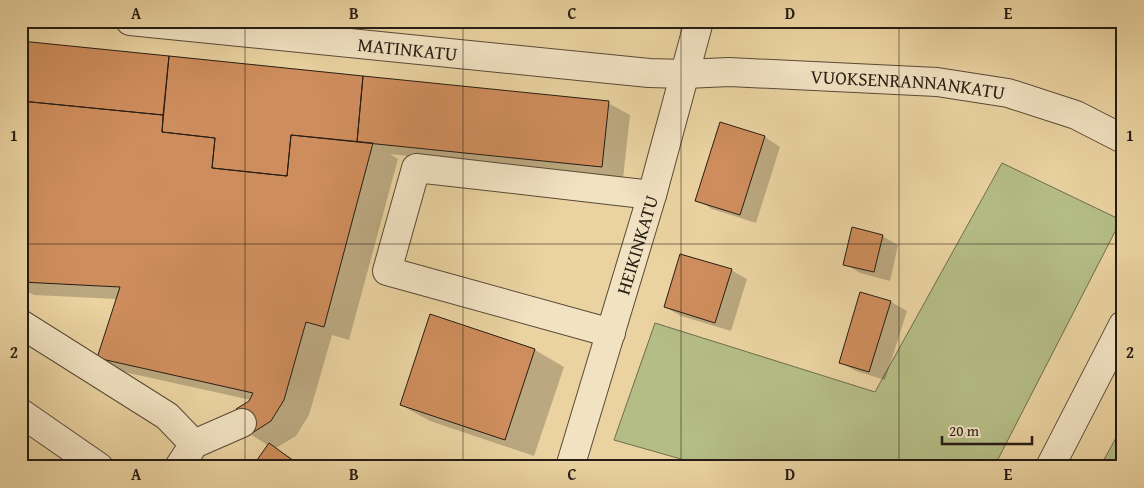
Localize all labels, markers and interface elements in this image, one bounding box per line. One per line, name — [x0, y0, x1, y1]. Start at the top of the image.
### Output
text: A — [131, 1, 142, 25]
text: B — [349, 1, 359, 25]
text: C — [567, 1, 577, 25]
text: D — [785, 1, 795, 25]
text: E — [1004, 1, 1013, 25]
street label: MATINKATU — [356, 30, 459, 68]
street label: VUOKSENRANNANKATU — [810, 62, 1007, 106]
text: 1 — [10, 123, 18, 147]
text: 1 — [1126, 123, 1134, 147]
street label: HEIKINKATU — [609, 192, 665, 298]
text: 2 — [10, 340, 18, 364]
text: 2 — [1126, 340, 1134, 364]
scale bar — [942, 413, 1032, 445]
text: 20 m — [949, 420, 980, 441]
text: A — [131, 462, 142, 486]
text: B — [349, 462, 359, 486]
text: C — [567, 462, 577, 486]
text: D — [785, 462, 795, 486]
text: E — [1004, 462, 1013, 486]

